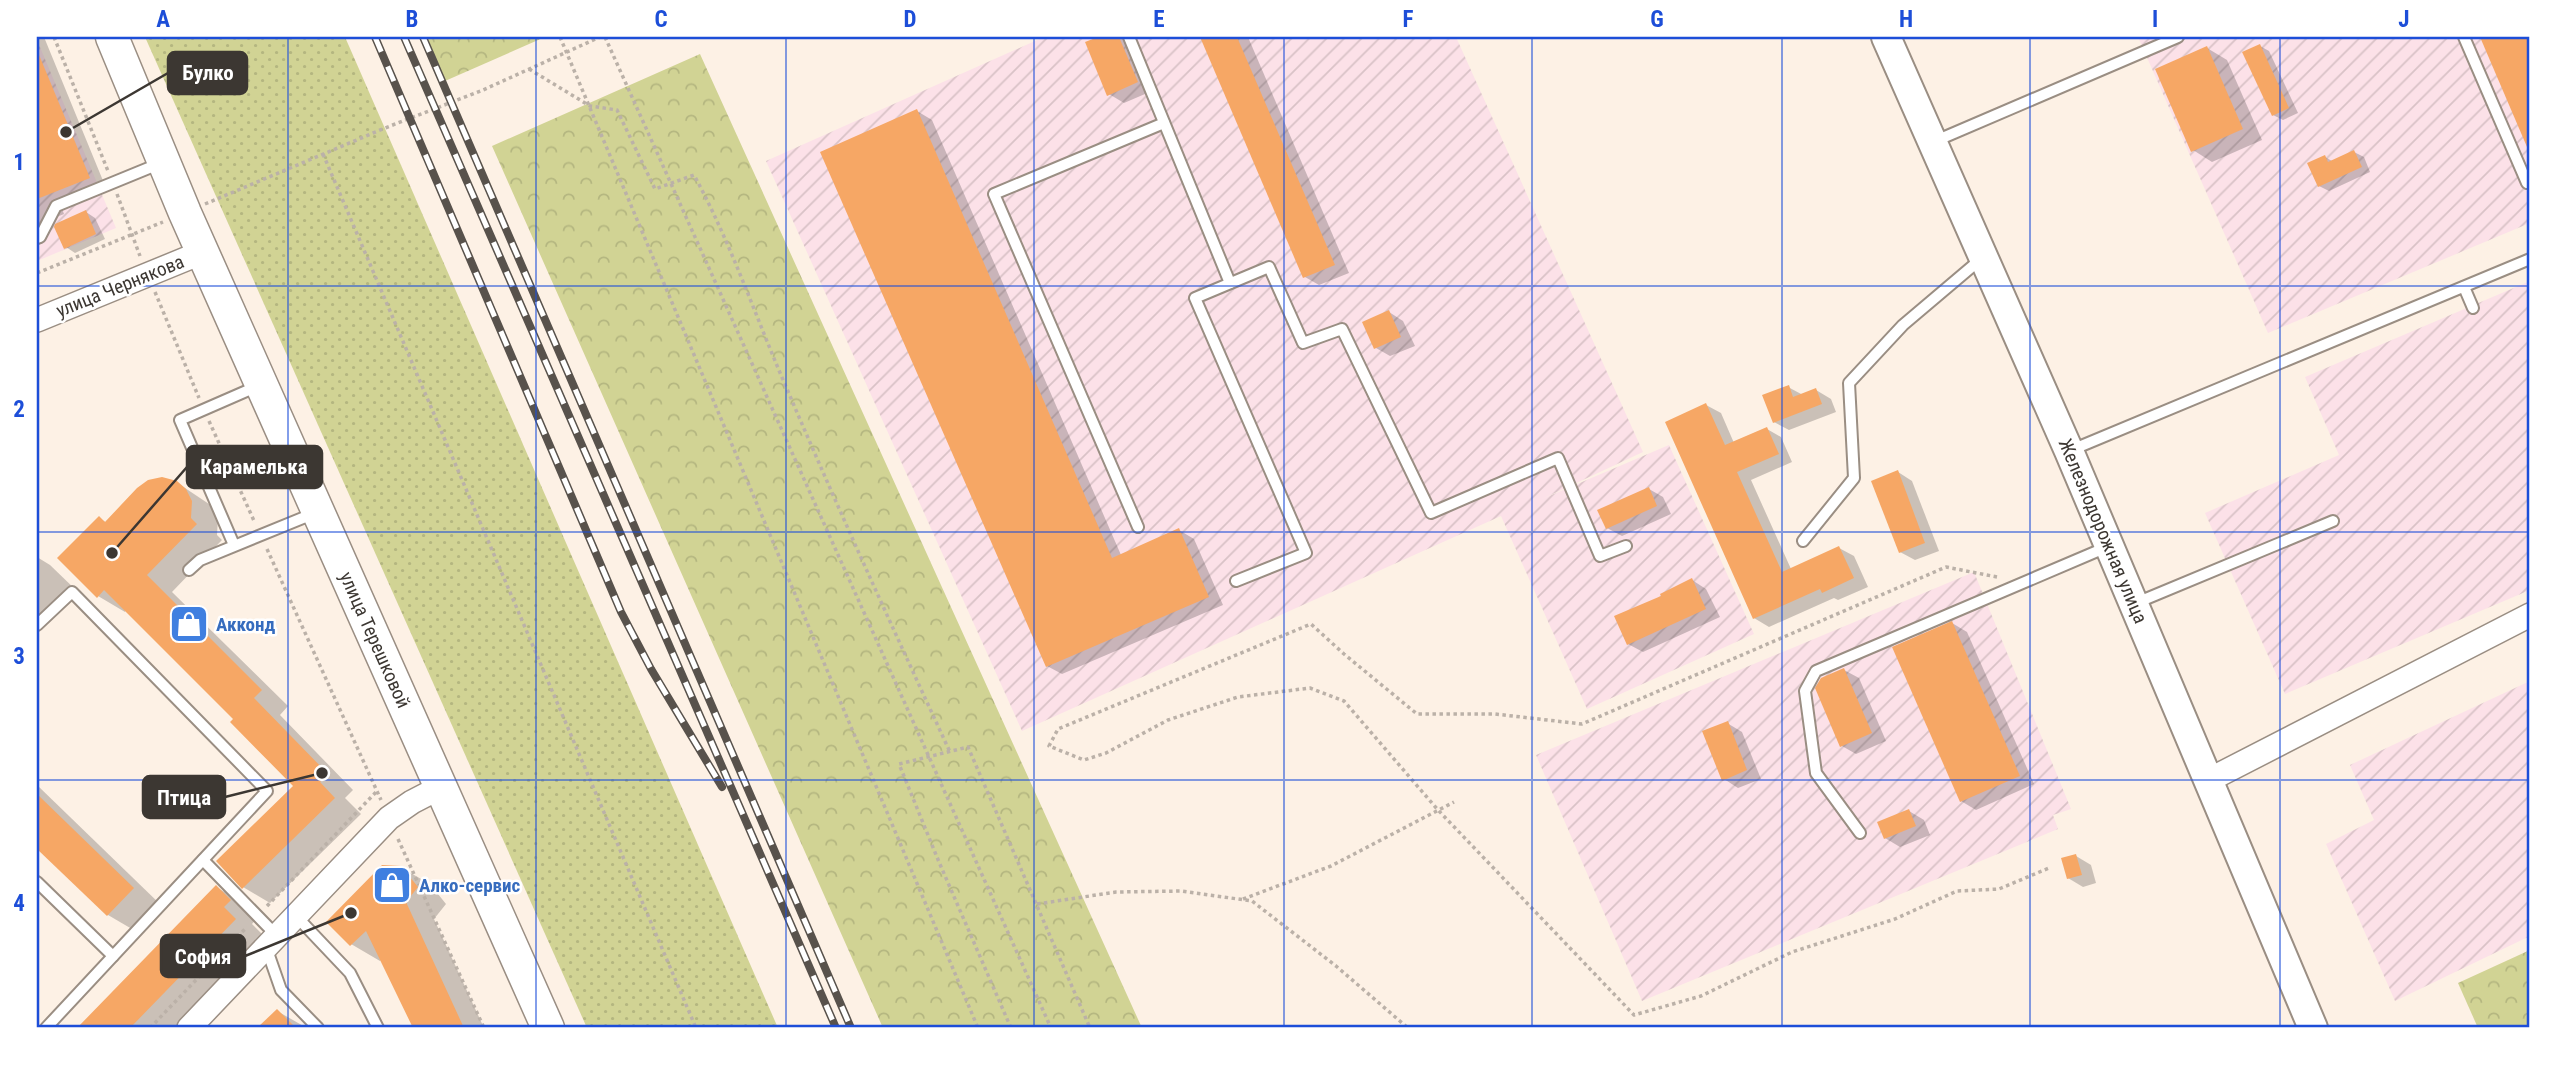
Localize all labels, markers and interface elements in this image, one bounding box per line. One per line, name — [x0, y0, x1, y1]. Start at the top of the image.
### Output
text: A — [156, 6, 170, 33]
text: B — [406, 6, 418, 33]
text: C — [654, 6, 668, 33]
text: D — [904, 6, 917, 33]
text: E — [1153, 6, 1165, 33]
text: F — [1403, 6, 1414, 33]
text: G — [1650, 6, 1664, 33]
text: H — [1899, 6, 1913, 33]
text: I — [2152, 6, 2158, 33]
text: J — [2398, 6, 2410, 33]
callout: Булко — [168, 52, 247, 94]
text: Булко — [182, 61, 234, 85]
text: 1 — [13, 149, 25, 176]
street label: улица Чернякова — [53, 250, 187, 322]
text: 2 — [13, 396, 25, 423]
street label: Железнодорожная улица — [2054, 435, 2152, 627]
callout: Карамелька — [187, 446, 322, 488]
text: Карамелька — [200, 455, 308, 479]
street label: улица Терешковой — [335, 568, 415, 712]
shop icon: Акконд — [168, 603, 210, 645]
place label: Акконд — [216, 613, 275, 636]
text: 3 — [13, 643, 25, 670]
callout: Птица — [143, 776, 225, 818]
text: Птица — [157, 786, 211, 810]
shop icon: Алко-сервис — [371, 864, 413, 906]
place label: Алко-сервис — [419, 874, 521, 897]
text: 4 — [13, 890, 25, 917]
callout: София — [161, 935, 245, 977]
text: София — [175, 945, 231, 969]

